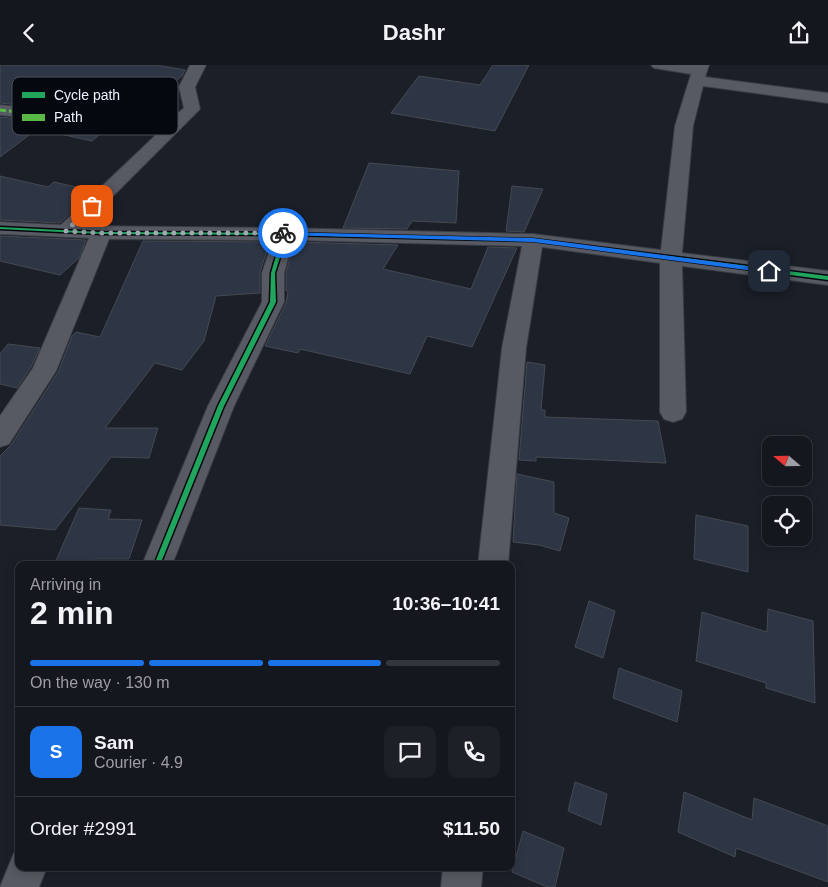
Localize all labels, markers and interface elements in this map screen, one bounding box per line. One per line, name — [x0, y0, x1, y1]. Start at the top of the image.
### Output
icon: back — [15, 19, 43, 47]
icon: share — [785, 19, 813, 47]
text: Dashr — [383, 20, 445, 45]
legend — [12, 77, 178, 135]
text: Cycle path — [54, 87, 120, 103]
text: Path — [54, 109, 83, 125]
pin — [71, 185, 113, 227]
icon: bag — [78, 192, 106, 220]
courier — [258, 208, 308, 258]
icon: bike — [269, 219, 297, 247]
pin — [748, 250, 790, 292]
icon: home — [755, 257, 783, 285]
north arrow — [762, 436, 812, 486]
map controls — [762, 436, 812, 546]
button: locate — [762, 496, 812, 546]
text: Arriving in — [30, 576, 101, 593]
text: 10:36–10:41 — [392, 593, 500, 614]
text: 2 min — [30, 595, 114, 631]
text: On the way · 130 m — [30, 674, 170, 691]
button: chat — [384, 726, 436, 778]
button: phone — [448, 726, 500, 778]
text: Sam — [94, 732, 134, 753]
text: S — [50, 741, 62, 762]
text: Courier · 4.9 — [94, 754, 183, 771]
text: Order #2991 — [30, 818, 137, 839]
text: $11.50 — [443, 818, 500, 839]

